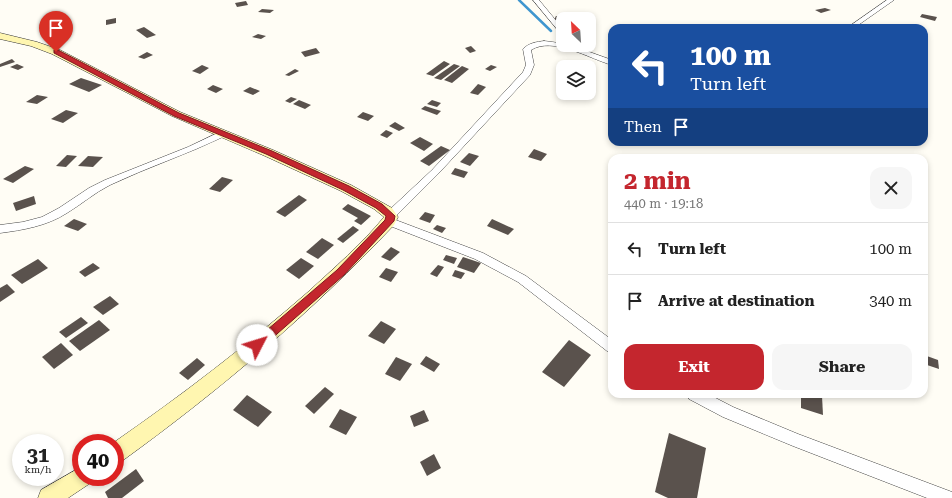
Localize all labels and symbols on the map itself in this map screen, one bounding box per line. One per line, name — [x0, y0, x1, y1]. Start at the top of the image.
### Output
pin — [39, 11, 73, 52]
north arrow — [556, 12, 596, 52]
position arrow — [236, 324, 278, 366]
speed limit sign: 40 — [72, 434, 124, 486]

